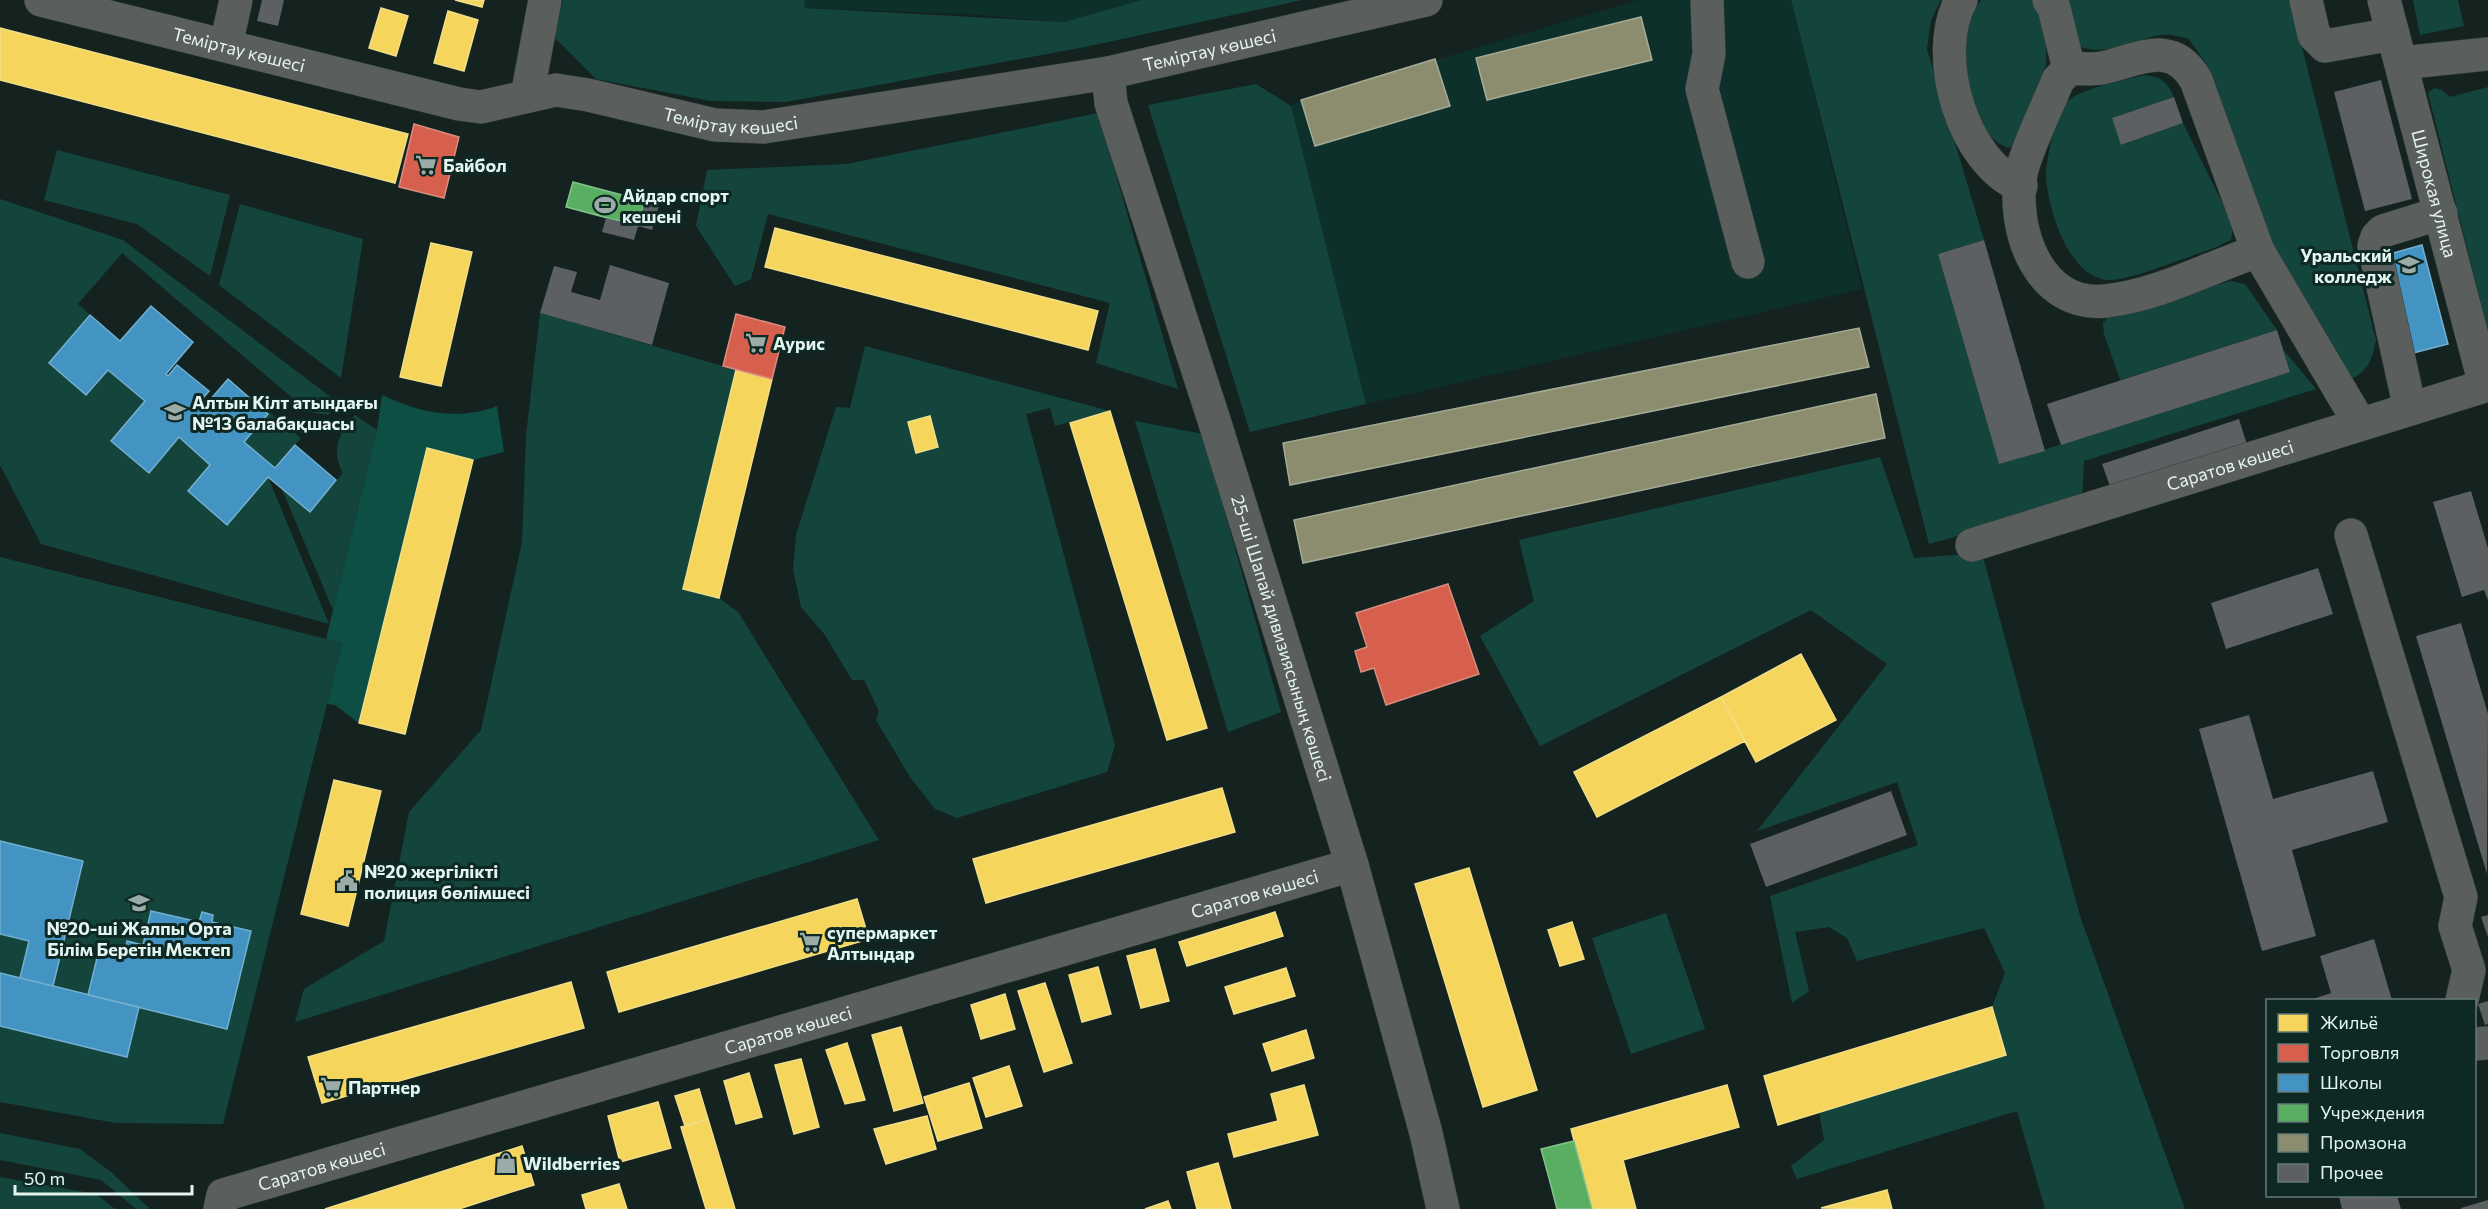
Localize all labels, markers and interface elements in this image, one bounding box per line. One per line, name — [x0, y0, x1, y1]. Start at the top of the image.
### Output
street label: Теміртау көшесі — [170, 22, 308, 76]
street label: Теміртау көшесі — [1141, 24, 1278, 76]
street label: Теміртау көшесі — [661, 102, 799, 138]
street label: Широкая улица — [2407, 127, 2462, 260]
supermarket icon: Байбол — [414, 153, 438, 177]
place label: Байбол — [443, 154, 507, 176]
place label: Айдар спорт кешені — [622, 184, 729, 227]
sports icon: Айдар спорт кешені — [593, 193, 617, 217]
place label: Уральский колледж — [2300, 244, 2393, 287]
school or university icon: Уральский колледж — [2397, 253, 2421, 277]
supermarket icon: Аурис — [744, 331, 768, 355]
place label: Аурис — [773, 332, 825, 354]
place label: Алтын Кілт атындағы №13 балабақшасы — [192, 391, 378, 434]
school or university icon: Алтын Кілт атындағы №13 балабақшасы — [163, 400, 187, 424]
street label: Саратов көшесі — [2164, 435, 2296, 495]
street label: 25-ші Шапай дивизиясының көшесі — [1227, 492, 1336, 784]
place label: №20 жергілікті полиция бөлімшесі — [364, 860, 530, 903]
street label: Саратов көшесі — [1188, 864, 1321, 923]
public building icon: №20 жергілікті полиция бөлімшесі — [335, 869, 359, 893]
school or university icon: №20-ші Жалпы Орта Білім Беретін Мектеп — [127, 891, 151, 915]
place label: №20-ші Жалпы Орта Білім Беретін Мектеп — [46, 917, 232, 960]
place label: супермаркет Алтындар — [827, 921, 938, 964]
supermarket icon: супермаркет Алтындар — [798, 930, 822, 954]
legend — [2266, 999, 2476, 1197]
street label: Саратов көшесі — [722, 1001, 854, 1059]
text: Жильё — [2320, 1011, 2378, 1033]
text: Торговля — [2320, 1041, 2399, 1063]
text: Школы — [2320, 1071, 2382, 1093]
supermarket icon: Партнер — [319, 1075, 343, 1099]
place label: Партнер — [348, 1076, 421, 1098]
text: Учреждения — [2320, 1101, 2425, 1123]
text: Промзона — [2320, 1131, 2407, 1153]
street label: Саратов көшесі — [255, 1137, 388, 1195]
shop icon: Wildberries — [494, 1151, 518, 1175]
place label: Wildberries — [523, 1152, 620, 1174]
scale bar — [15, 1158, 192, 1196]
text: Прочее — [2320, 1161, 2383, 1183]
text: 50 m — [24, 1167, 65, 1189]

